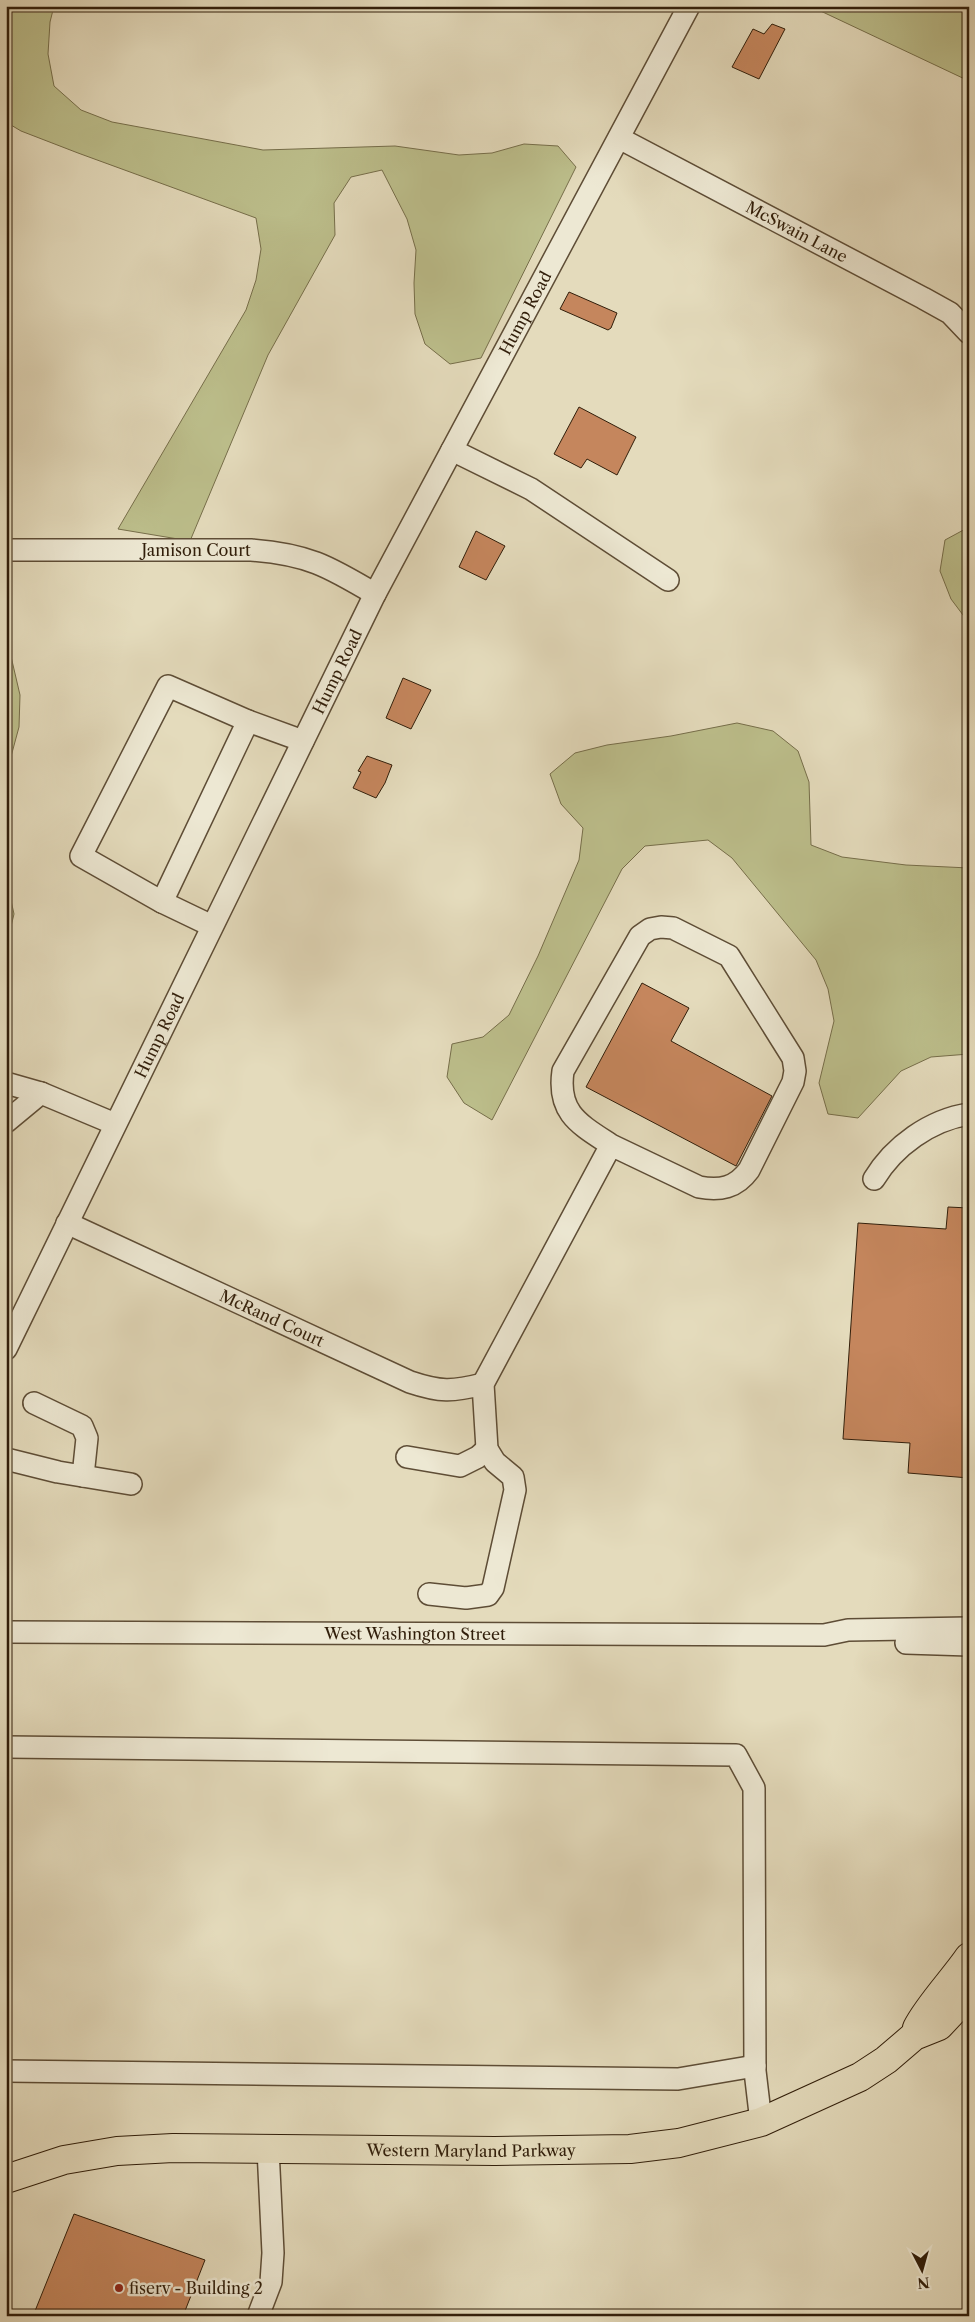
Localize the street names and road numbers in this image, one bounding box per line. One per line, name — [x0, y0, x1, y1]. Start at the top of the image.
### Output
street label: McSwain Lane — [743, 197, 851, 267]
street label: Hump Road — [495, 267, 556, 358]
street label: Jamison Court — [138, 540, 251, 560]
street label: Hump Road — [308, 626, 366, 717]
street label: Hump Road — [130, 990, 189, 1081]
street label: McRand Court — [217, 1285, 328, 1351]
street label: West Washington Street — [323, 1623, 506, 1644]
street label: Western Maryland Parkway — [365, 2140, 577, 2161]

